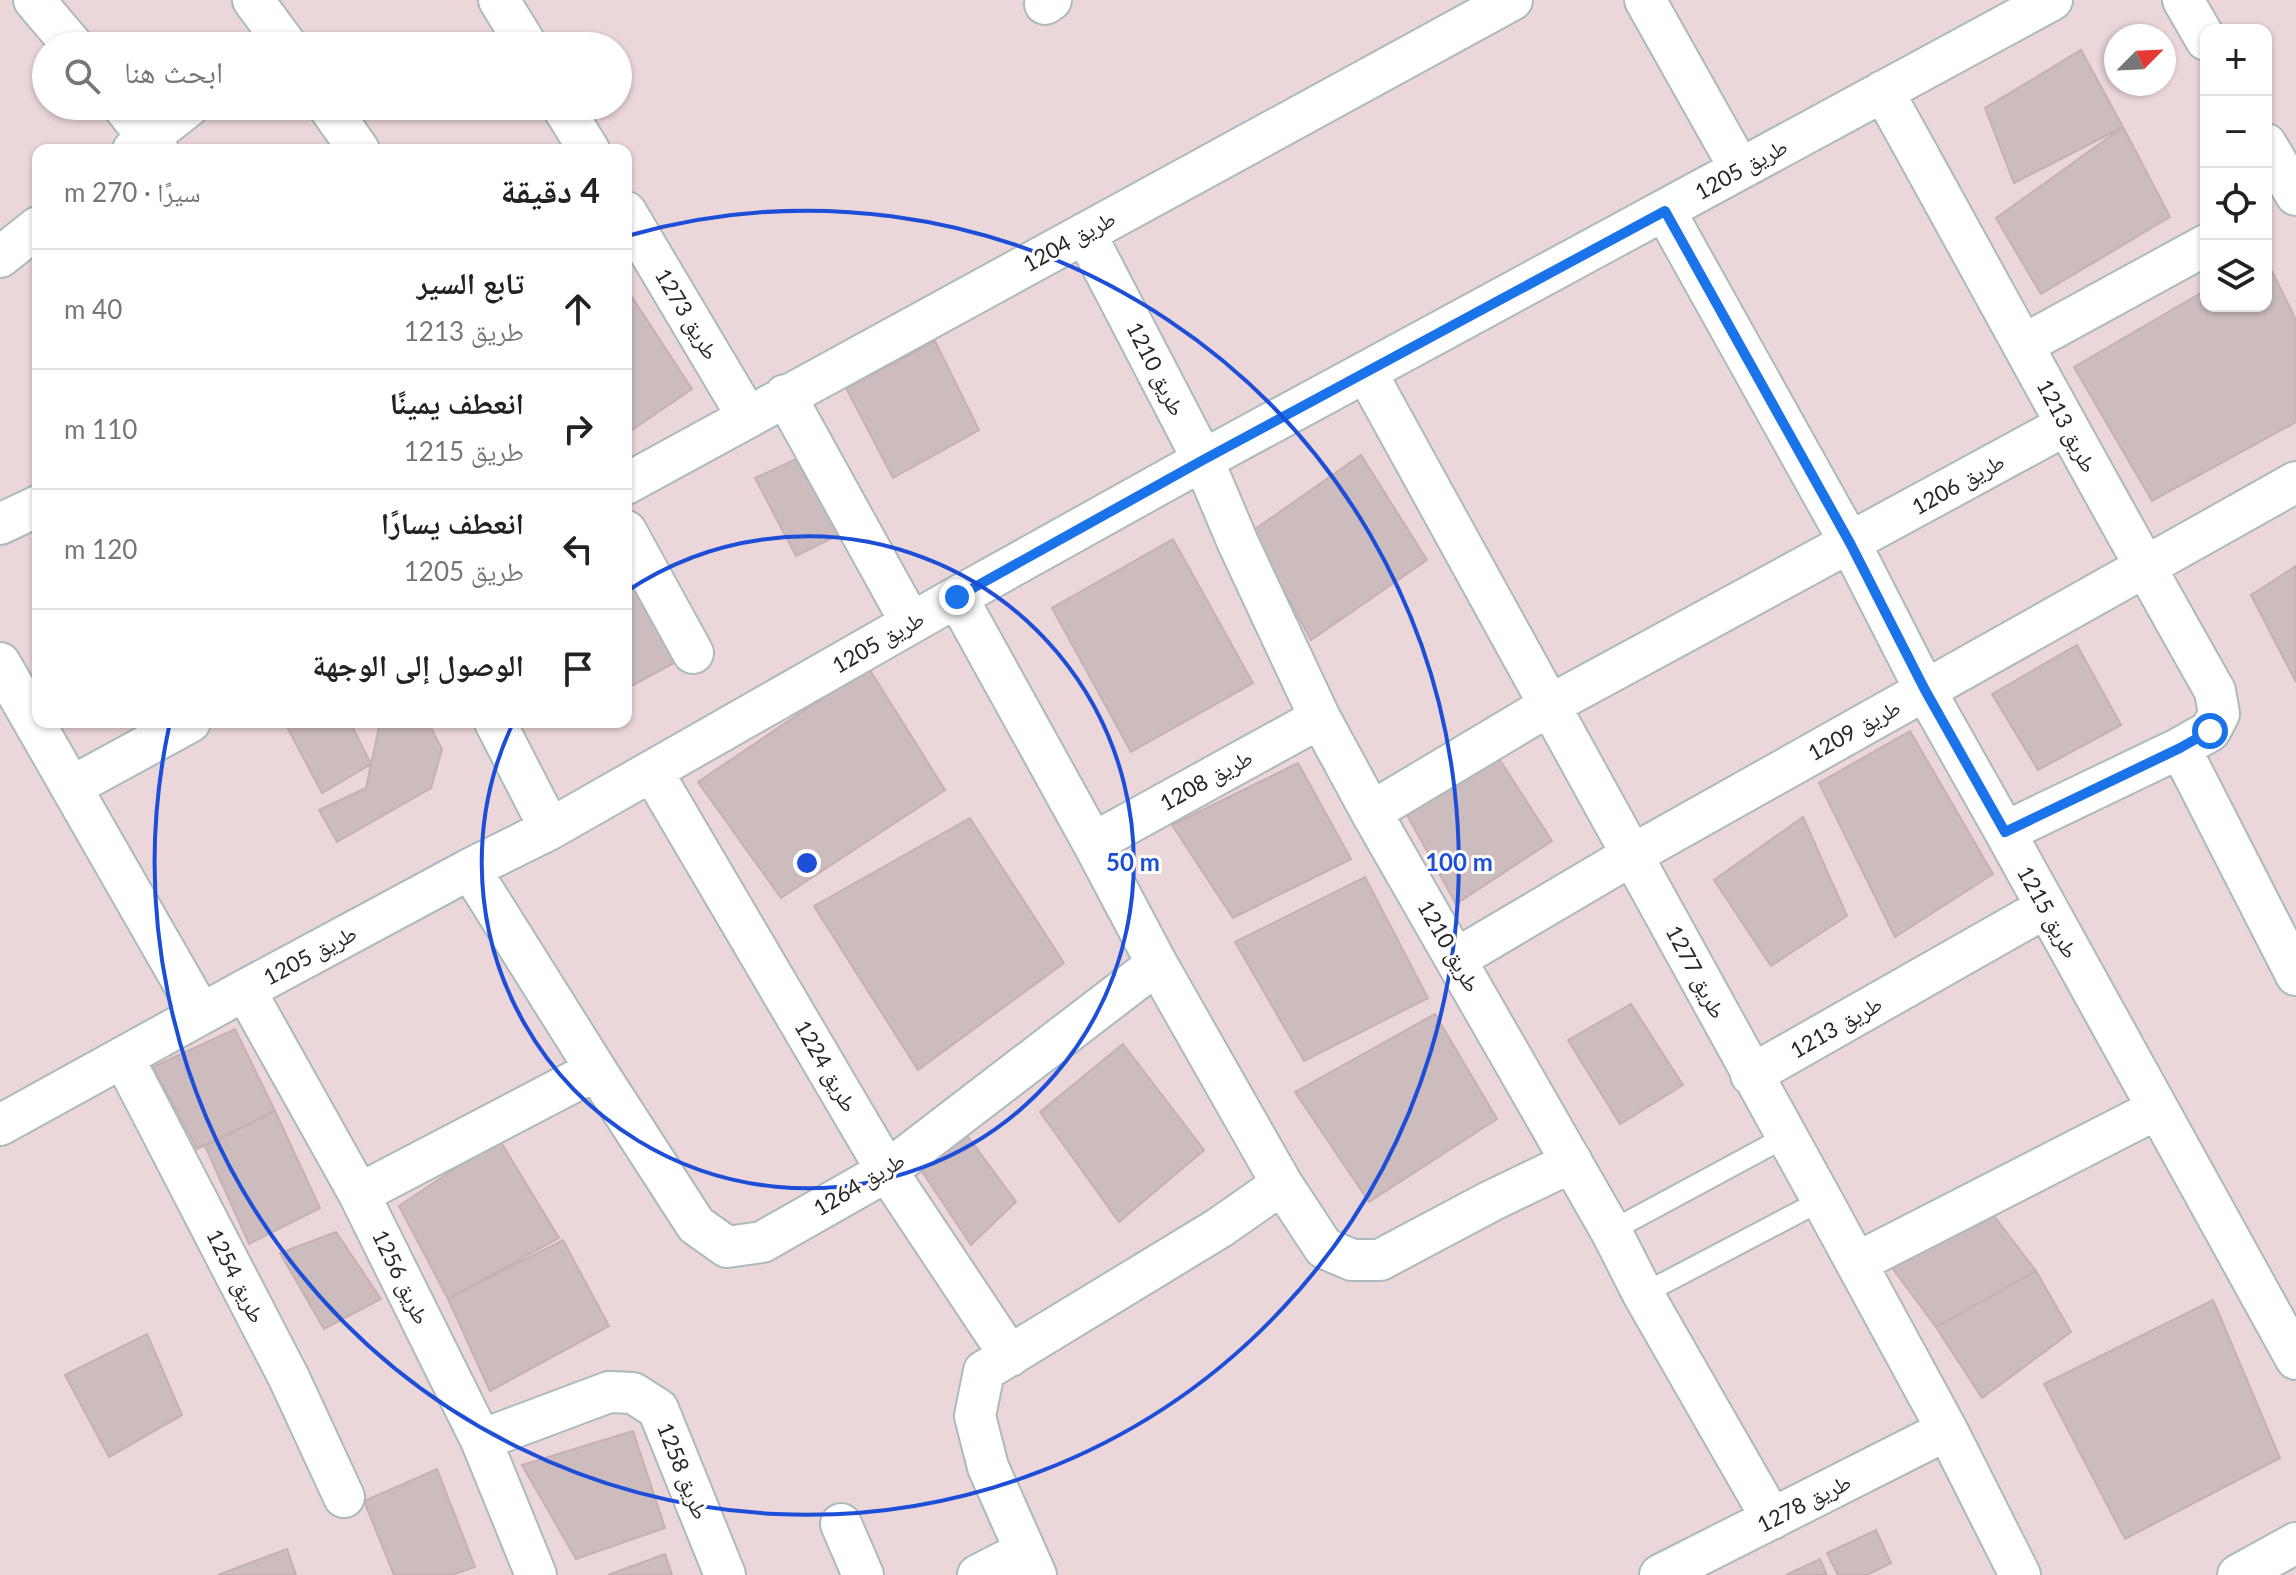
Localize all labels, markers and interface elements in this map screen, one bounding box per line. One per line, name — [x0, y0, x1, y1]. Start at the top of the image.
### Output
north arrow — [2104, 24, 2176, 96]
map controls — [2200, 24, 2272, 312]
button: + — [2200, 24, 2272, 96]
search box — [32, 32, 632, 120]
text: ابحث هنا — [124, 53, 223, 89]
icon: search — [60, 54, 104, 98]
button: − — [2200, 96, 2272, 168]
street label: طريق 1205 — [1690, 132, 1792, 206]
button: locate — [2200, 168, 2272, 240]
text: 4 دقيقة — [501, 169, 600, 210]
text: سيرًا · 270 m — [64, 176, 201, 208]
street label: طريق 1204 — [1018, 204, 1120, 278]
button: layers — [2200, 240, 2272, 312]
street label: طريق 1273 — [649, 263, 725, 365]
text: تابع السير — [417, 264, 524, 300]
icon: ahead — [556, 287, 600, 331]
text: 40 m — [64, 293, 122, 325]
text: طريق 1213 — [404, 315, 524, 347]
street label: طريق 1210 — [1120, 317, 1192, 421]
street label: طريق 1213 — [2031, 375, 2103, 477]
text: انعطف يمينًا — [389, 384, 524, 420]
icon: right — [556, 407, 600, 451]
text: 110 m — [64, 413, 137, 445]
text: طريق 1215 — [404, 435, 524, 467]
street label: طريق 1206 — [1907, 447, 2009, 521]
text: انعطف يسارًا — [381, 504, 524, 540]
icon: left — [556, 527, 600, 571]
text: 120 m — [64, 533, 137, 565]
text: طريق 1205 — [404, 555, 524, 587]
route end — [939, 579, 975, 615]
street label: طريق 1205 — [827, 604, 929, 680]
text: الوصول إلى الوجهة — [312, 646, 524, 682]
icon: arrive — [556, 647, 600, 691]
street label: طريق 1209 — [1803, 693, 1905, 767]
route start — [2192, 713, 2228, 749]
street label: طريق 1208 — [1155, 743, 1257, 817]
text: 50 m — [1106, 847, 1160, 876]
text: 100 m — [1425, 847, 1493, 876]
centre of rings — [793, 849, 821, 877]
street label: طريق 1215 — [2011, 861, 2085, 963]
street label: طريق 1210 — [1411, 895, 1487, 997]
street label: طريق 1205 — [259, 919, 361, 991]
street label: طريق 1277 — [1660, 921, 1732, 1023]
street label: طريق 1213 — [1785, 989, 1887, 1065]
street label: طريق 1224 — [788, 1015, 864, 1117]
street label: طريق 1264 — [808, 1146, 910, 1222]
street label: طريق 1254 — [200, 1224, 272, 1328]
street label: طريق 1256 — [366, 1225, 436, 1329]
street label: طريق 1258 — [651, 1419, 715, 1523]
street label: طريق 1278 — [1752, 1467, 1856, 1539]

